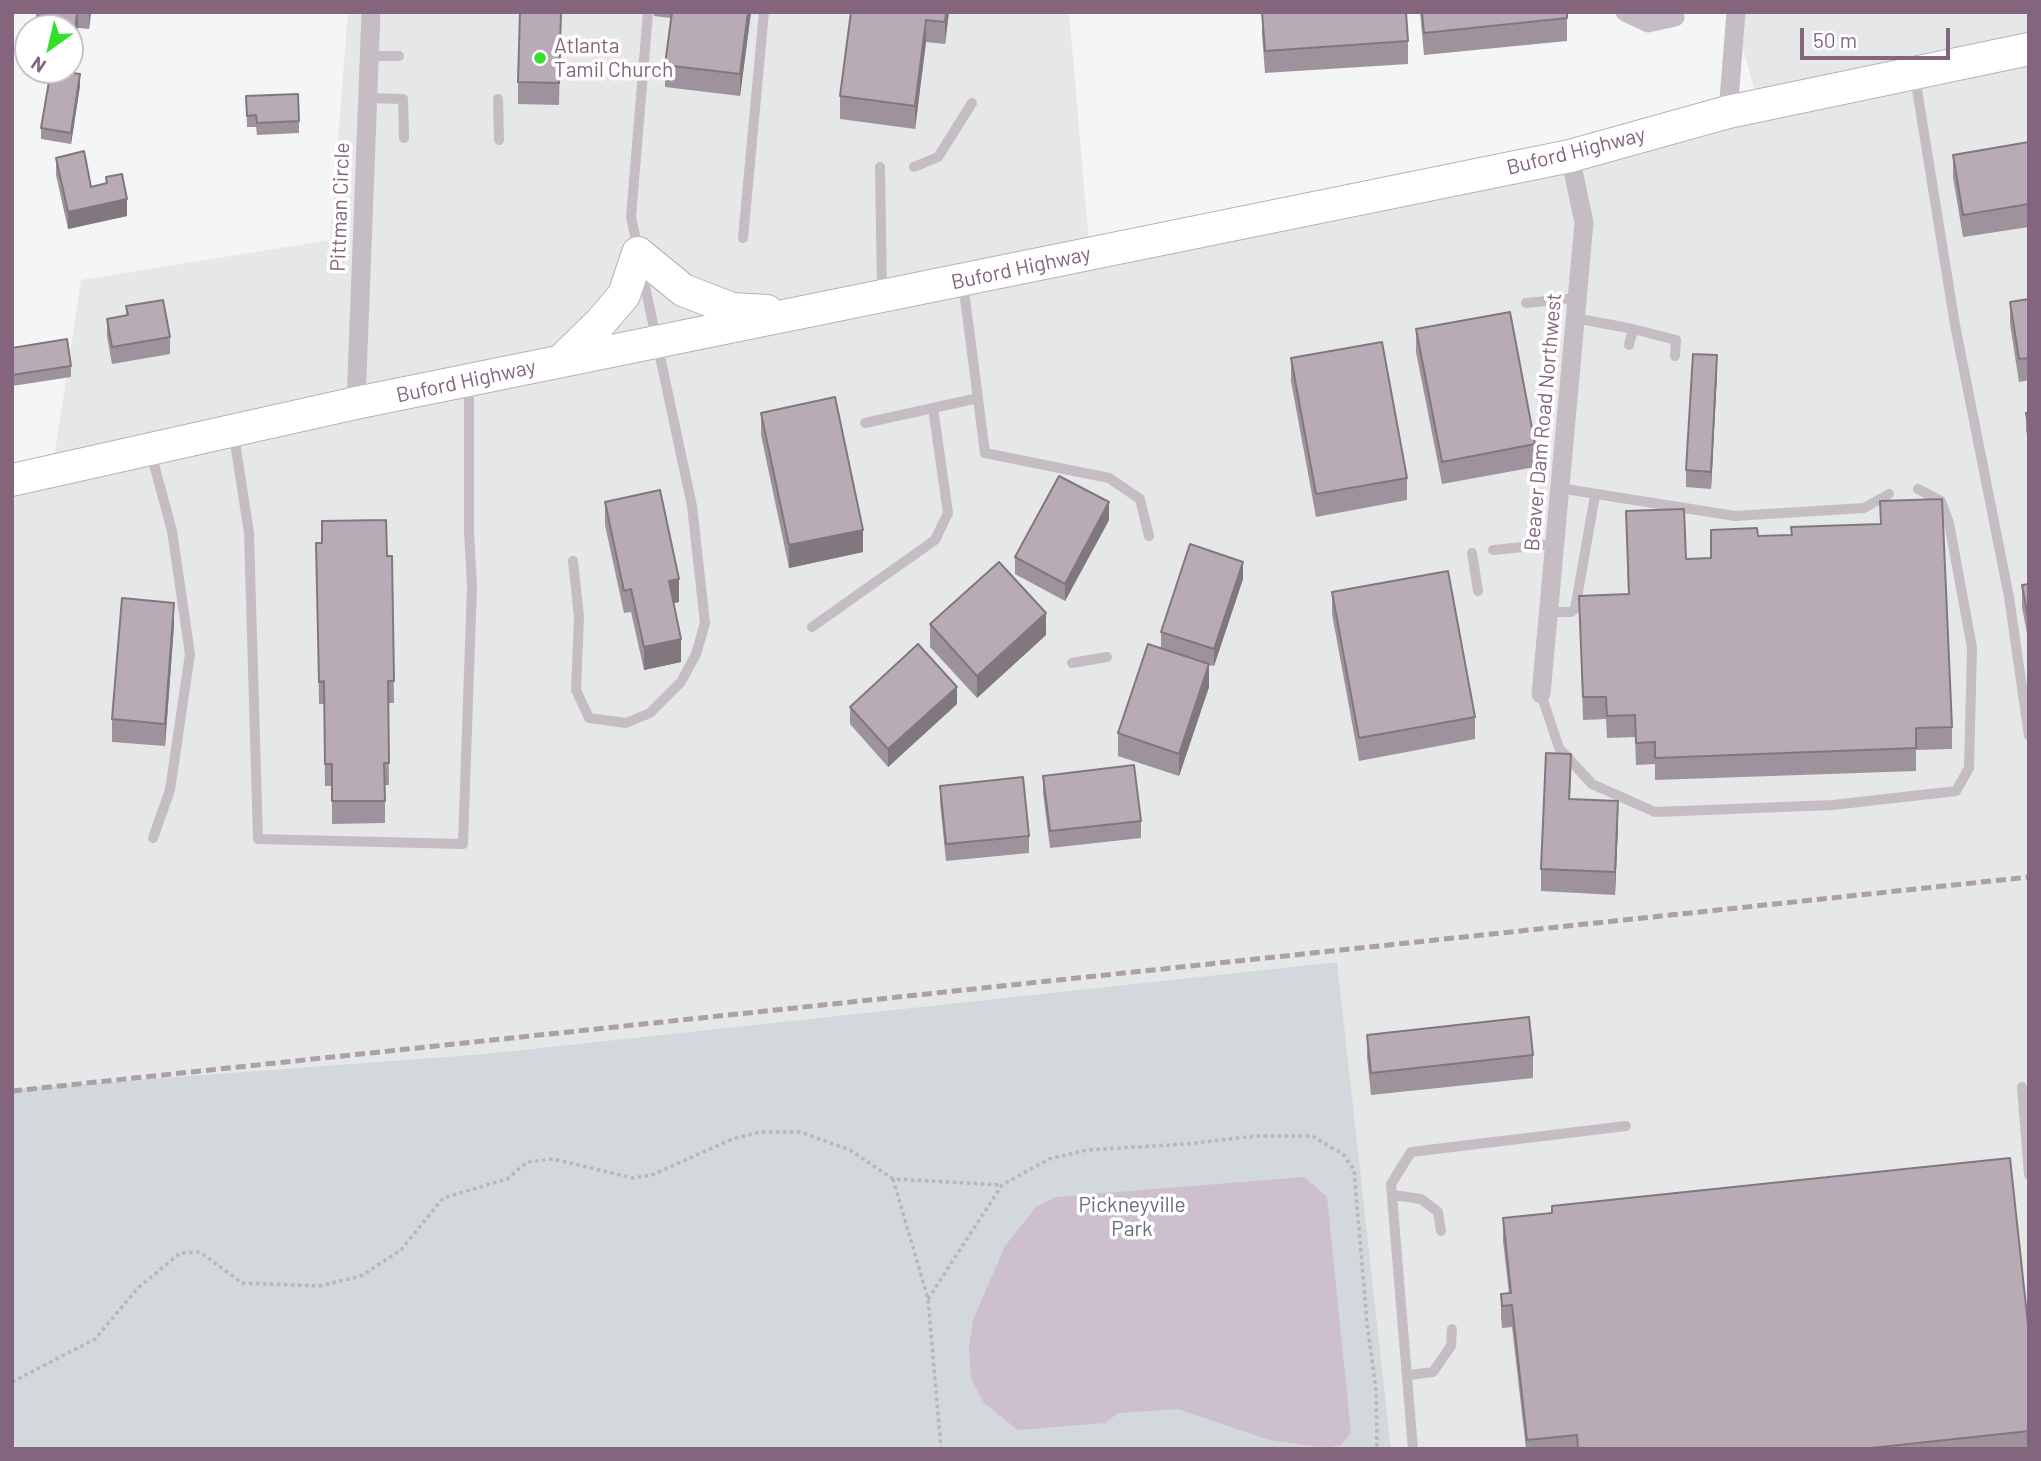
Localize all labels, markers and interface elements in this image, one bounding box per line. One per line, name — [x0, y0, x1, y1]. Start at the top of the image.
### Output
north arrow — [14, 14, 84, 84]
scale bar — [1803, 14, 1954, 58]
text: 50 m — [1813, 27, 1857, 52]
place label: Atlanta Tamil Church — [554, 33, 673, 83]
marker: Atlanta Tamil Church — [532, 50, 548, 66]
text: N — [26, 52, 50, 78]
street label: Buford Highway — [1504, 122, 1648, 180]
street label: Pittman Circle — [325, 142, 355, 272]
street label: Buford Highway — [949, 241, 1093, 295]
street label: Beaver Dam Road Northwest — [1519, 292, 1567, 552]
street label: Buford Highway — [394, 354, 538, 408]
park label: Pickneyville Park — [1078, 1192, 1186, 1242]

